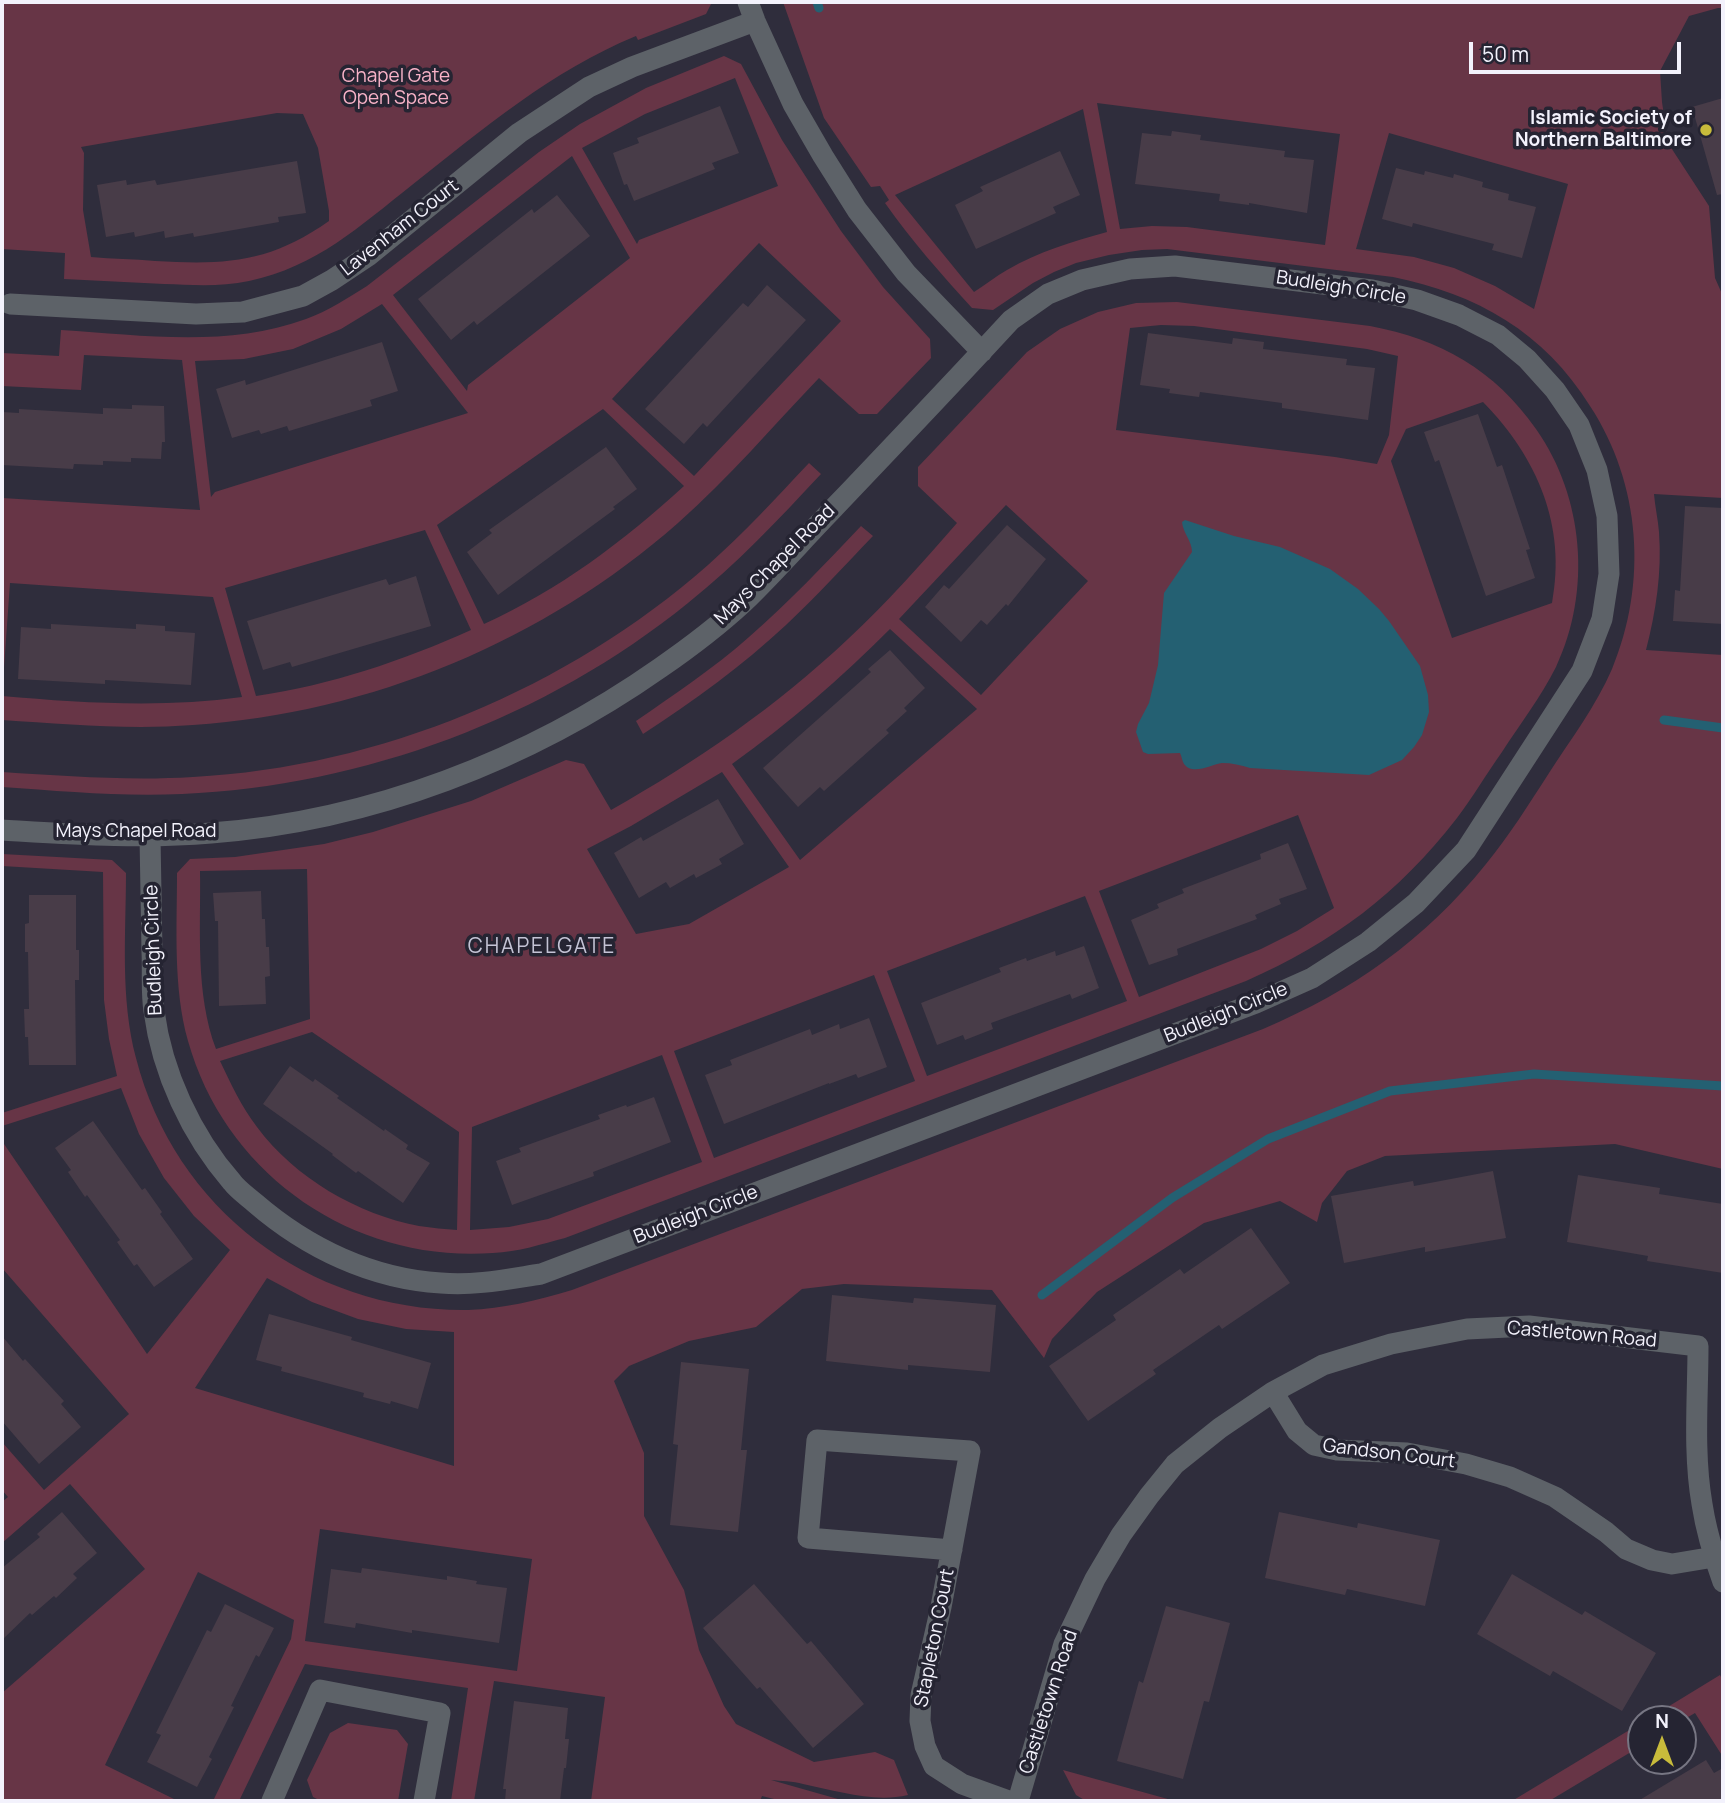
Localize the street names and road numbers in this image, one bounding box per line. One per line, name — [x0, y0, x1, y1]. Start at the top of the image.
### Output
street label: Lavenham Court — [336, 175, 464, 281]
street label: Budleigh Circle — [1275, 266, 1407, 310]
street label: Mays Chapel Road — [710, 500, 840, 630]
street label: Mays Chapel Road — [56, 821, 216, 843]
street label: Budleigh Circle — [140, 884, 168, 1016]
street label: Budleigh Circle — [1161, 978, 1291, 1048]
street label: Budleigh Circle — [631, 1181, 761, 1249]
street label: Castletown Road — [1506, 1317, 1658, 1353]
street label: Gandson Court — [1321, 1435, 1457, 1473]
street label: Stapleton Court — [910, 1567, 960, 1709]
street label: Castletown Road — [1015, 1627, 1083, 1777]

